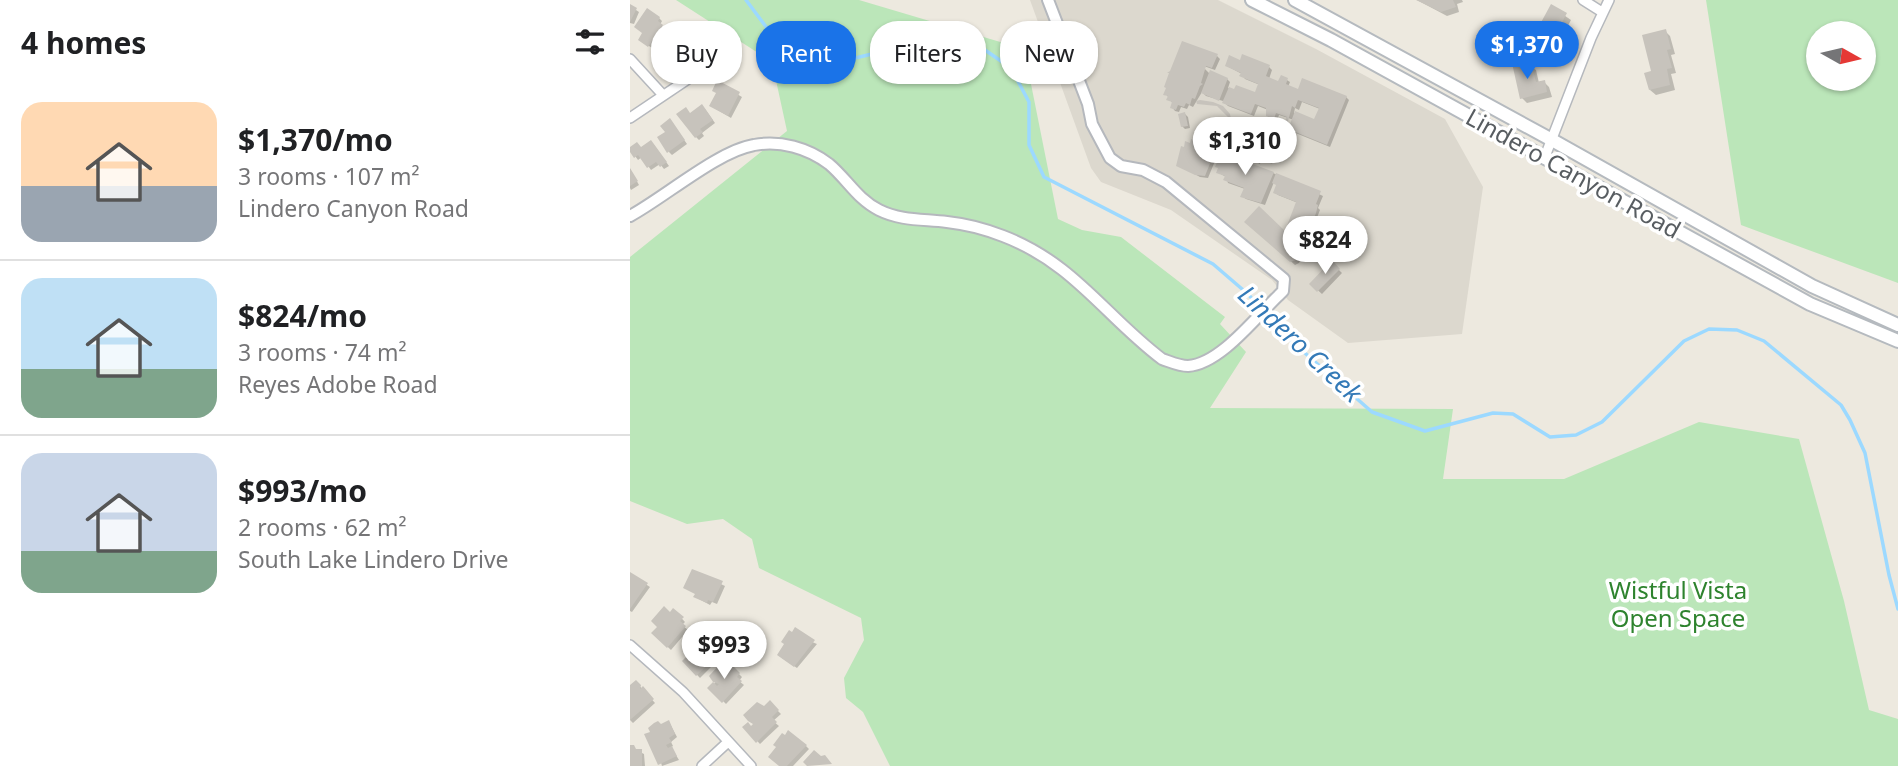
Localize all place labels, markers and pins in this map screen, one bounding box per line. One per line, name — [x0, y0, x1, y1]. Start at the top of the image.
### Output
pin: $1,370 — [1470, 22, 1584, 81]
pin: $1,310 — [1188, 118, 1302, 177]
pin: $824 — [1284, 216, 1366, 276]
pin: $993 — [683, 622, 765, 681]

